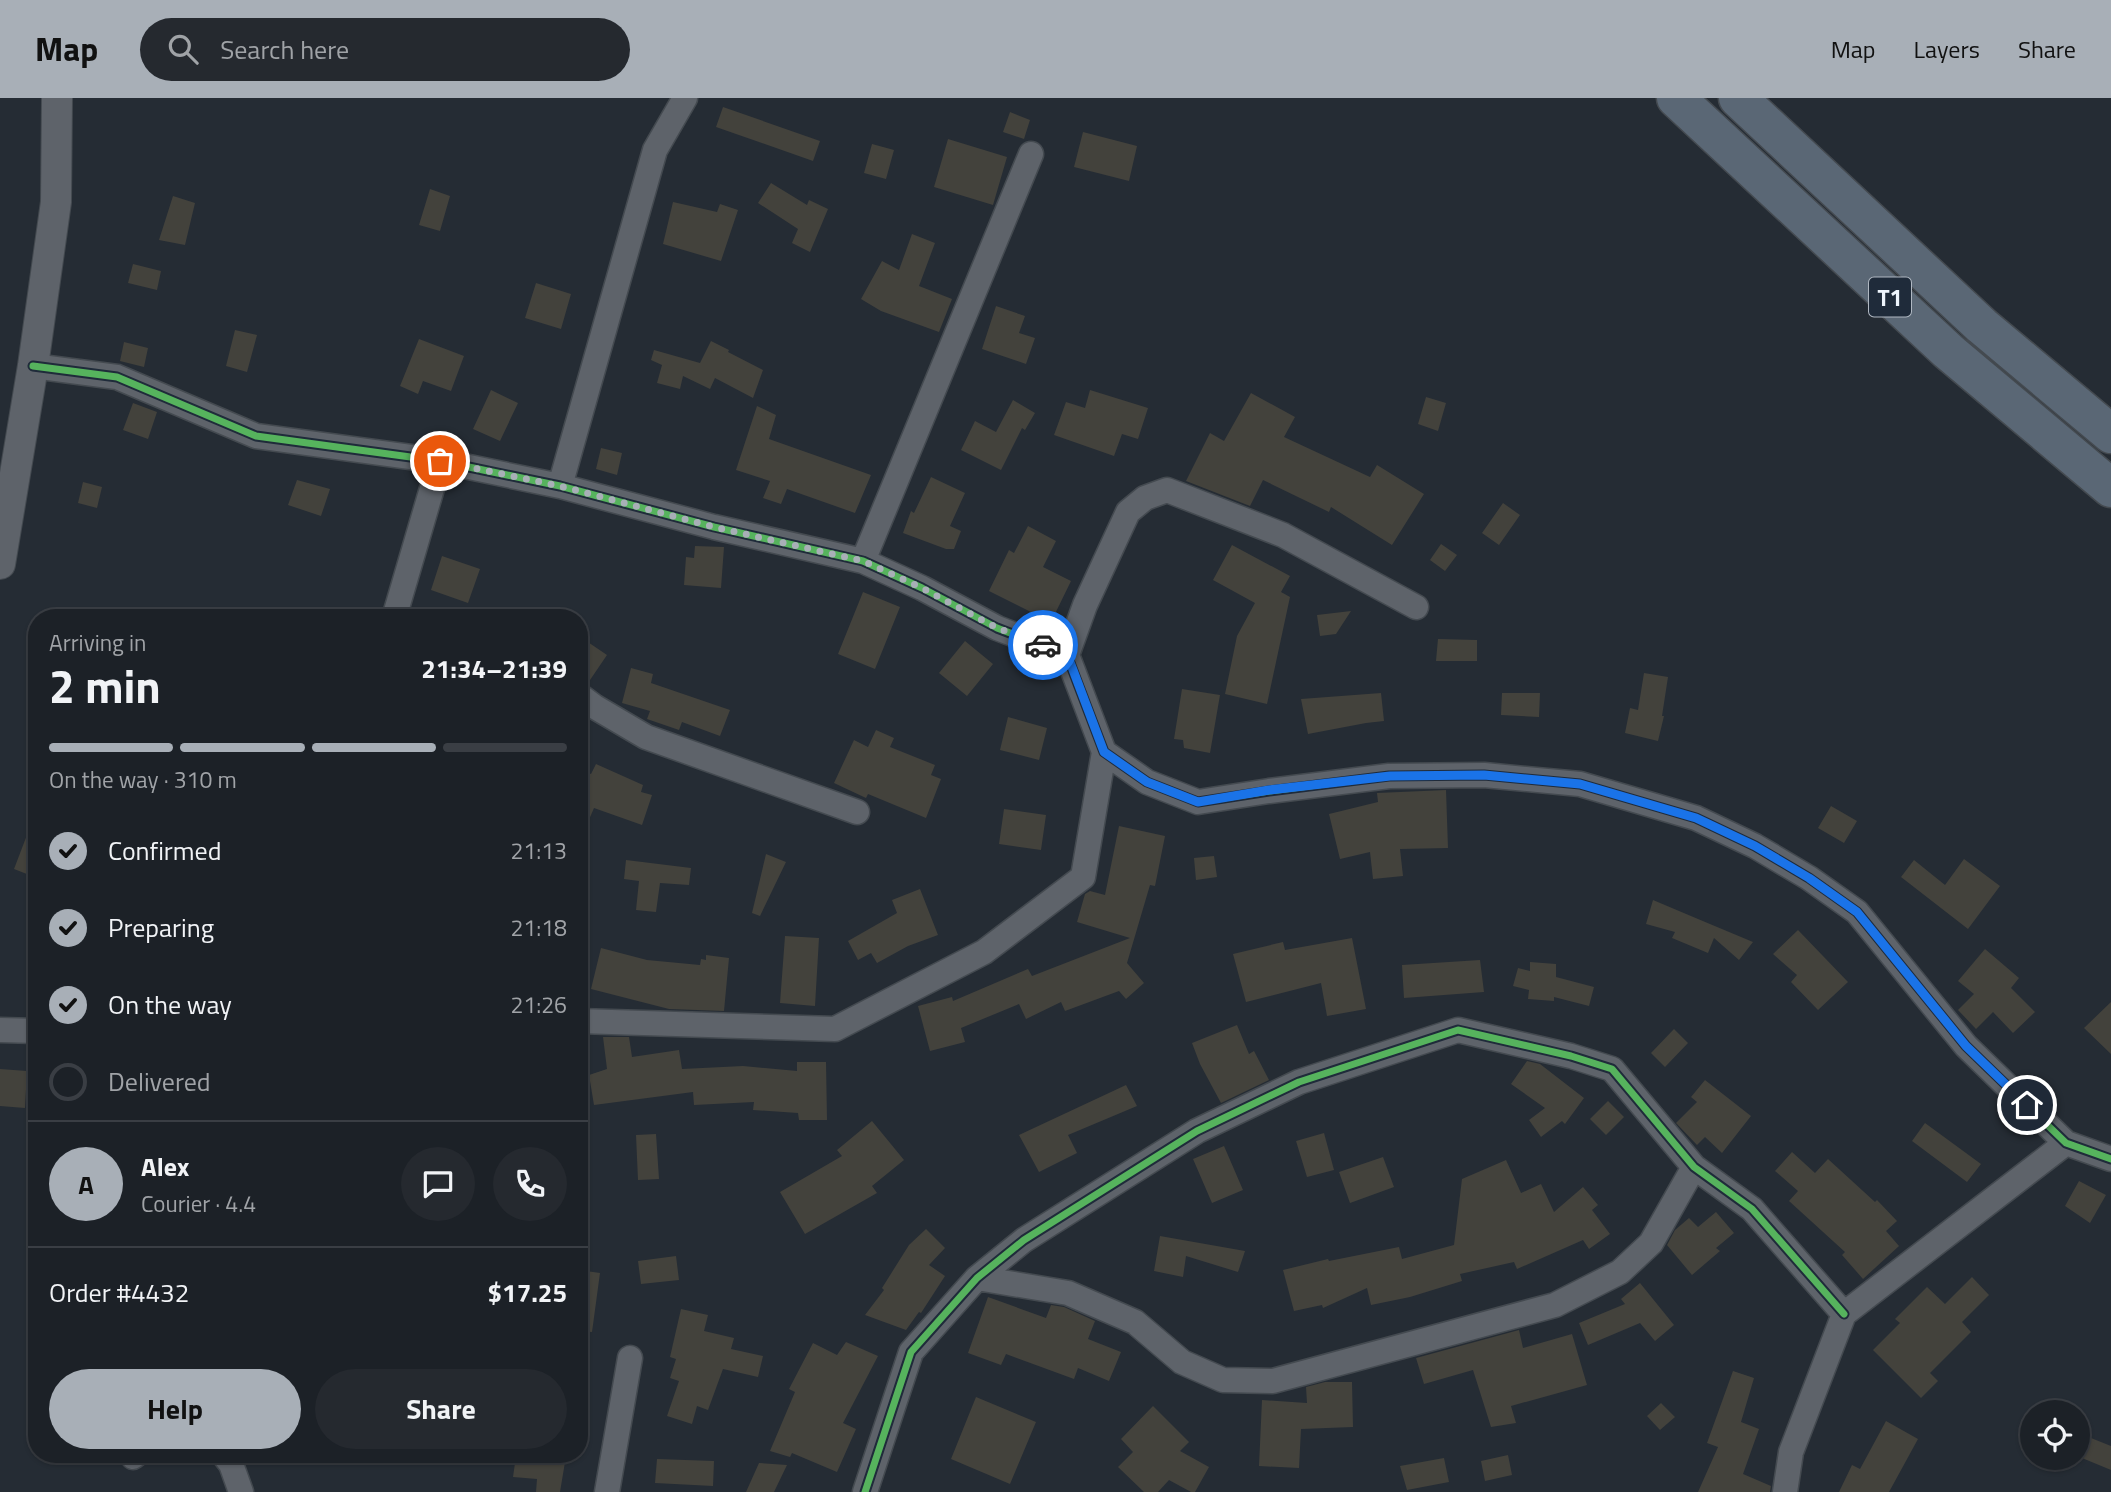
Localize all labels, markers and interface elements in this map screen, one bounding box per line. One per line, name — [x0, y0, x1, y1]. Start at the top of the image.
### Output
search box — [140, 18, 630, 81]
text: Map — [35, 24, 98, 74]
icon: search — [164, 30, 202, 68]
text: Search here — [220, 30, 349, 69]
text: Map — [1831, 31, 1876, 67]
text: Layers — [1914, 31, 1980, 67]
text: Share — [2018, 31, 2076, 67]
road number: T1 — [1869, 278, 1911, 316]
pin — [410, 431, 470, 491]
icon: bag — [421, 442, 459, 480]
courier — [1008, 610, 1078, 680]
text: Arriving in — [49, 625, 146, 660]
icon: car — [1024, 626, 1062, 664]
text: 21:34–21:39 — [421, 649, 567, 688]
text: 2 min — [49, 651, 161, 721]
text: On the way · 310 m — [49, 762, 237, 797]
text: Confirmed — [108, 831, 222, 870]
icon: check — [49, 832, 87, 870]
text: 21:13 — [510, 833, 567, 868]
text: Preparing — [108, 908, 214, 947]
icon: check — [49, 909, 87, 947]
text: 21:18 — [510, 910, 567, 945]
text: On the way — [108, 985, 232, 1024]
icon: check — [49, 986, 87, 1024]
text: 21:26 — [510, 987, 567, 1022]
text: Delivered — [108, 1062, 211, 1101]
pin — [1997, 1075, 2057, 1135]
icon: home — [2008, 1086, 2046, 1124]
text: Alex — [141, 1147, 189, 1186]
button: chat — [401, 1147, 475, 1221]
button: phone — [493, 1147, 567, 1221]
text: A — [78, 1165, 94, 1204]
text: Courier · 4.4 — [141, 1186, 256, 1221]
text: Order #4432 — [49, 1273, 189, 1312]
text: $17.25 — [488, 1273, 567, 1312]
button: Help — [49, 1369, 301, 1449]
button: Share — [315, 1369, 567, 1449]
map controls — [2020, 1400, 2090, 1470]
button: locate — [2020, 1400, 2090, 1470]

